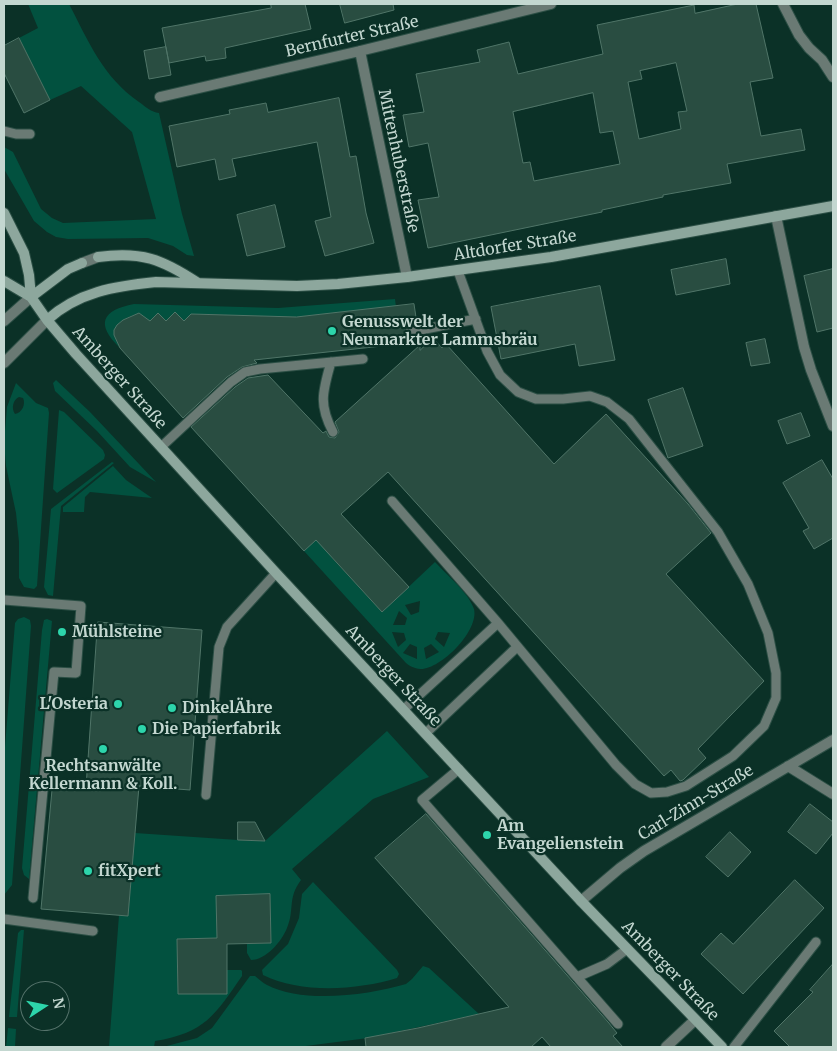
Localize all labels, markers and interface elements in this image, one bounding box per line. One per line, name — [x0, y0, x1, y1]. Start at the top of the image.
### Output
street label: Bernfurter Straße — [284, 12, 420, 62]
street label: Mittenhuberstraße — [373, 88, 423, 234]
street label: Altdorfer Straße — [452, 227, 578, 265]
place label: Genusswelt der Neumarkter Lammsbräu — [342, 312, 538, 350]
street label: Amberger Straße — [68, 323, 170, 433]
marker: Genusswelt der Neumarkter Lammsbräu — [326, 325, 338, 337]
street label: Amberger Straße — [341, 621, 445, 731]
place label: Mühlsteine — [72, 622, 162, 642]
marker: Mühlsteine — [56, 626, 68, 638]
place label: L'Osteria — [40, 694, 108, 714]
marker: L'Osteria — [112, 698, 124, 710]
place label: DinkelÄhre — [182, 698, 272, 718]
marker: DinkelÄhre — [166, 702, 178, 714]
place label: Die Papierfabrik — [152, 719, 281, 739]
marker: Die Papierfabrik — [136, 723, 148, 735]
marker: Rechtsanwälte Kellermann & Koll. — [97, 743, 109, 755]
place label: Rechtsanwälte Kellermann & Koll. — [29, 756, 177, 794]
street label: Carl-Zinn-Straße — [635, 761, 757, 845]
place label: Am Evangelienstein — [497, 816, 624, 854]
marker: Am Evangelienstein — [481, 829, 493, 841]
place label: fitXpert — [98, 861, 161, 881]
marker: fitXpert — [82, 865, 94, 877]
street label: Amberger Straße — [617, 917, 723, 1025]
north arrow — [20, 981, 70, 1031]
text: N — [49, 996, 69, 1010]

